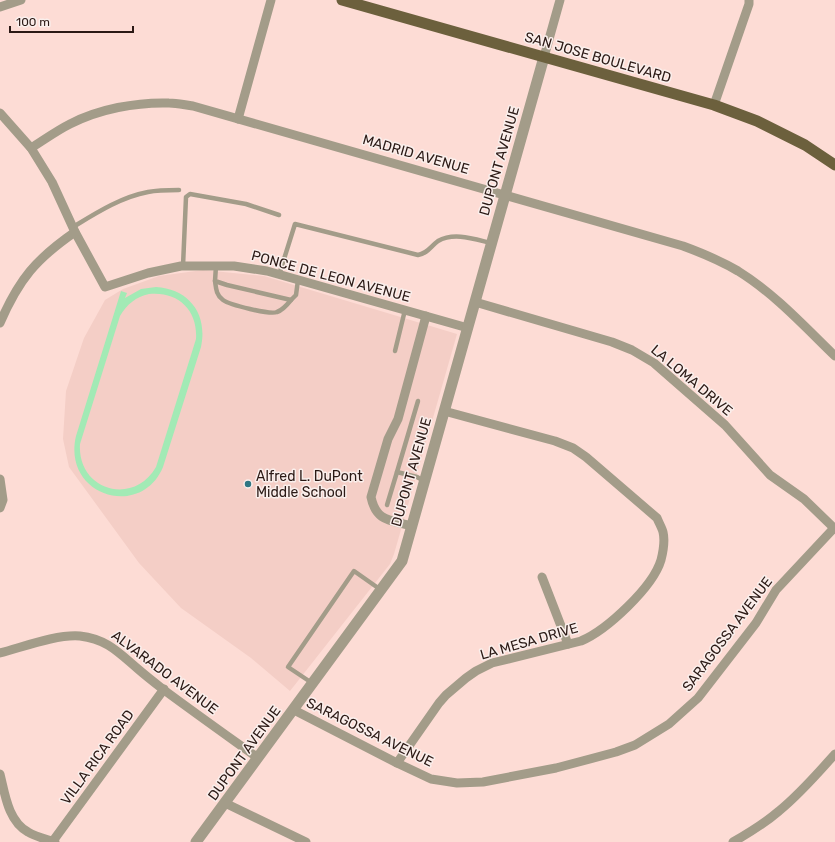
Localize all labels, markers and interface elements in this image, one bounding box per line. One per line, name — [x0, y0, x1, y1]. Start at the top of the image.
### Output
scale bar — [10, 8, 133, 34]
text: 100 m — [16, 15, 50, 29]
street label: SAN JOSE BOULEVARD — [523, 28, 673, 87]
street label: DUPONT AVENUE — [476, 105, 523, 218]
street label: MADRID AVENUE — [361, 131, 471, 178]
street label: PONCE DE LEON AVENUE — [250, 247, 412, 306]
street label: LA LOMA DRIVE — [647, 341, 736, 419]
street label: DUPONT AVENUE — [388, 416, 435, 529]
place label: Alfred L. DuPont Middle School — [256, 468, 363, 501]
marker: Alfred L. DuPont Middle School — [243, 479, 253, 489]
street label: SARAGOSSA AVENUE — [679, 574, 776, 695]
street label: LA MESA DRIVE — [478, 619, 580, 664]
street label: ALVARADO AVENUE — [108, 627, 221, 718]
street label: SARAGOSSA AVENUE — [304, 694, 436, 771]
street label: DUPONT AVENUE — [204, 703, 284, 804]
street label: VILLA RICA ROAD — [57, 706, 138, 808]

